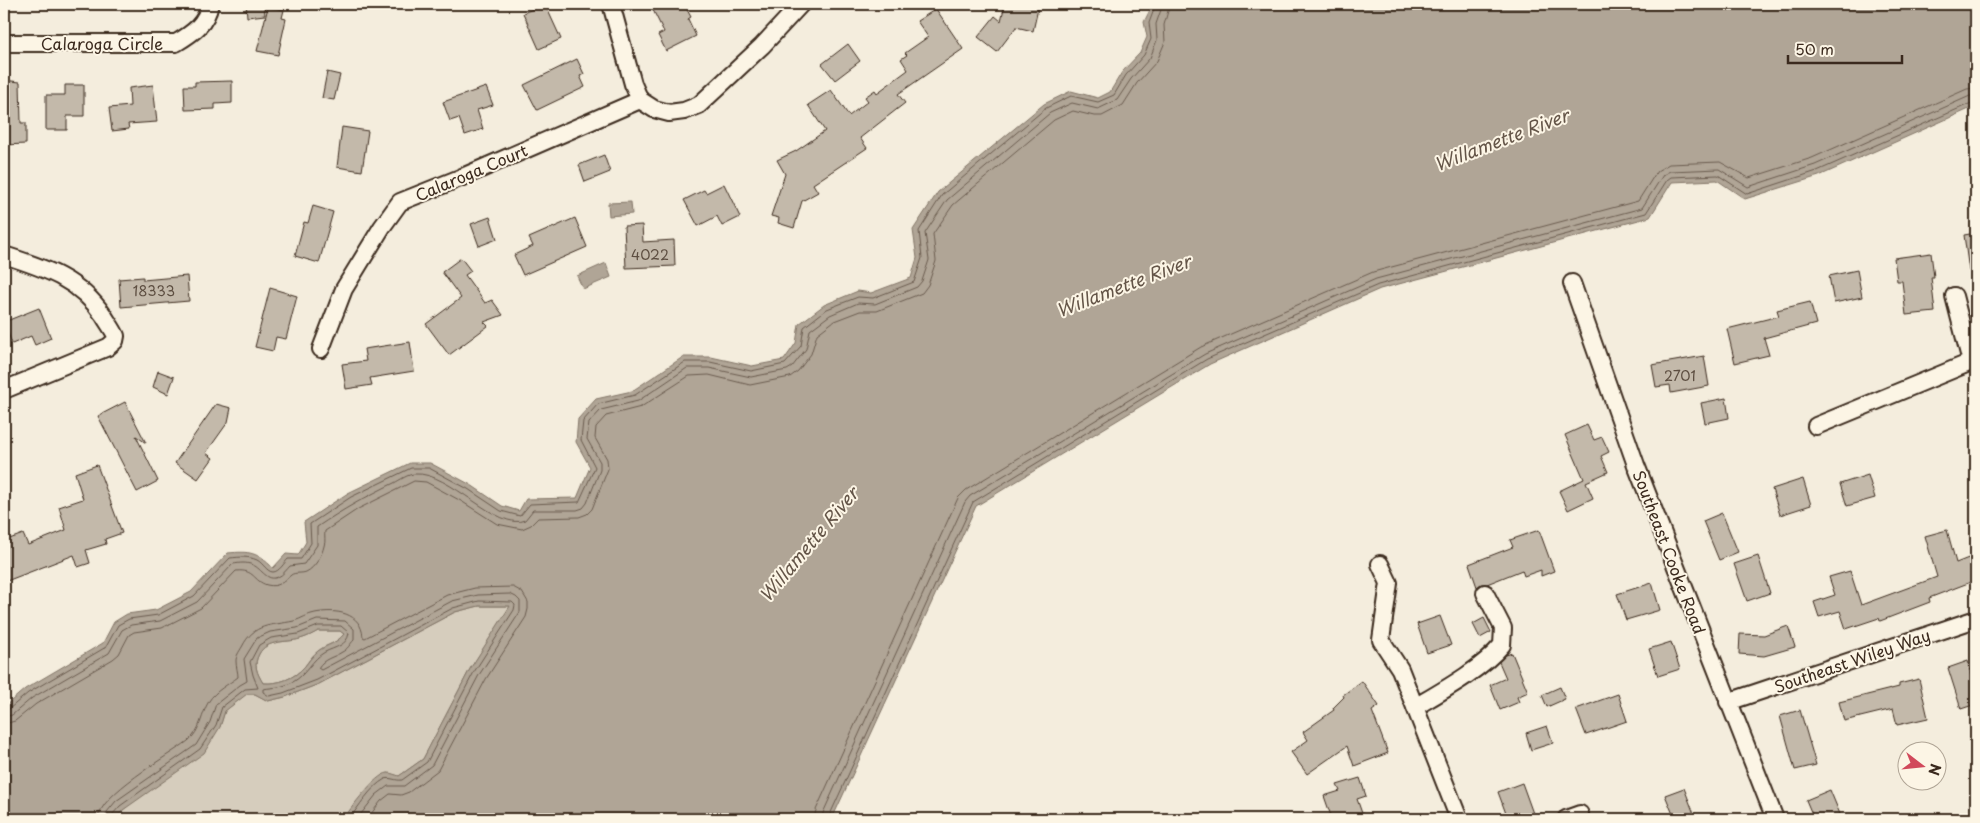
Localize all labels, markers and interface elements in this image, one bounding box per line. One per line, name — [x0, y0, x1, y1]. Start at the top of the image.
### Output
street label: Calaroga Circle — [41, 31, 163, 55]
scale bar — [1788, 32, 1901, 64]
text: 50 m — [1795, 37, 1834, 60]
water label: Willamette River — [1430, 100, 1575, 177]
street label: Calaroga Court — [411, 137, 531, 207]
house number: 4022 — [631, 244, 669, 265]
water label: Willamette River — [1052, 246, 1197, 323]
house number: 18333 — [133, 280, 175, 301]
house number: 2701 — [1664, 365, 1696, 386]
street label: Southeast Cooke Road — [1628, 467, 1712, 637]
water label: Willamette River — [752, 479, 866, 607]
street label: Southeast Wiley Way — [1771, 622, 1933, 698]
north arrow — [1898, 740, 1948, 790]
text: N — [1923, 761, 1947, 778]

